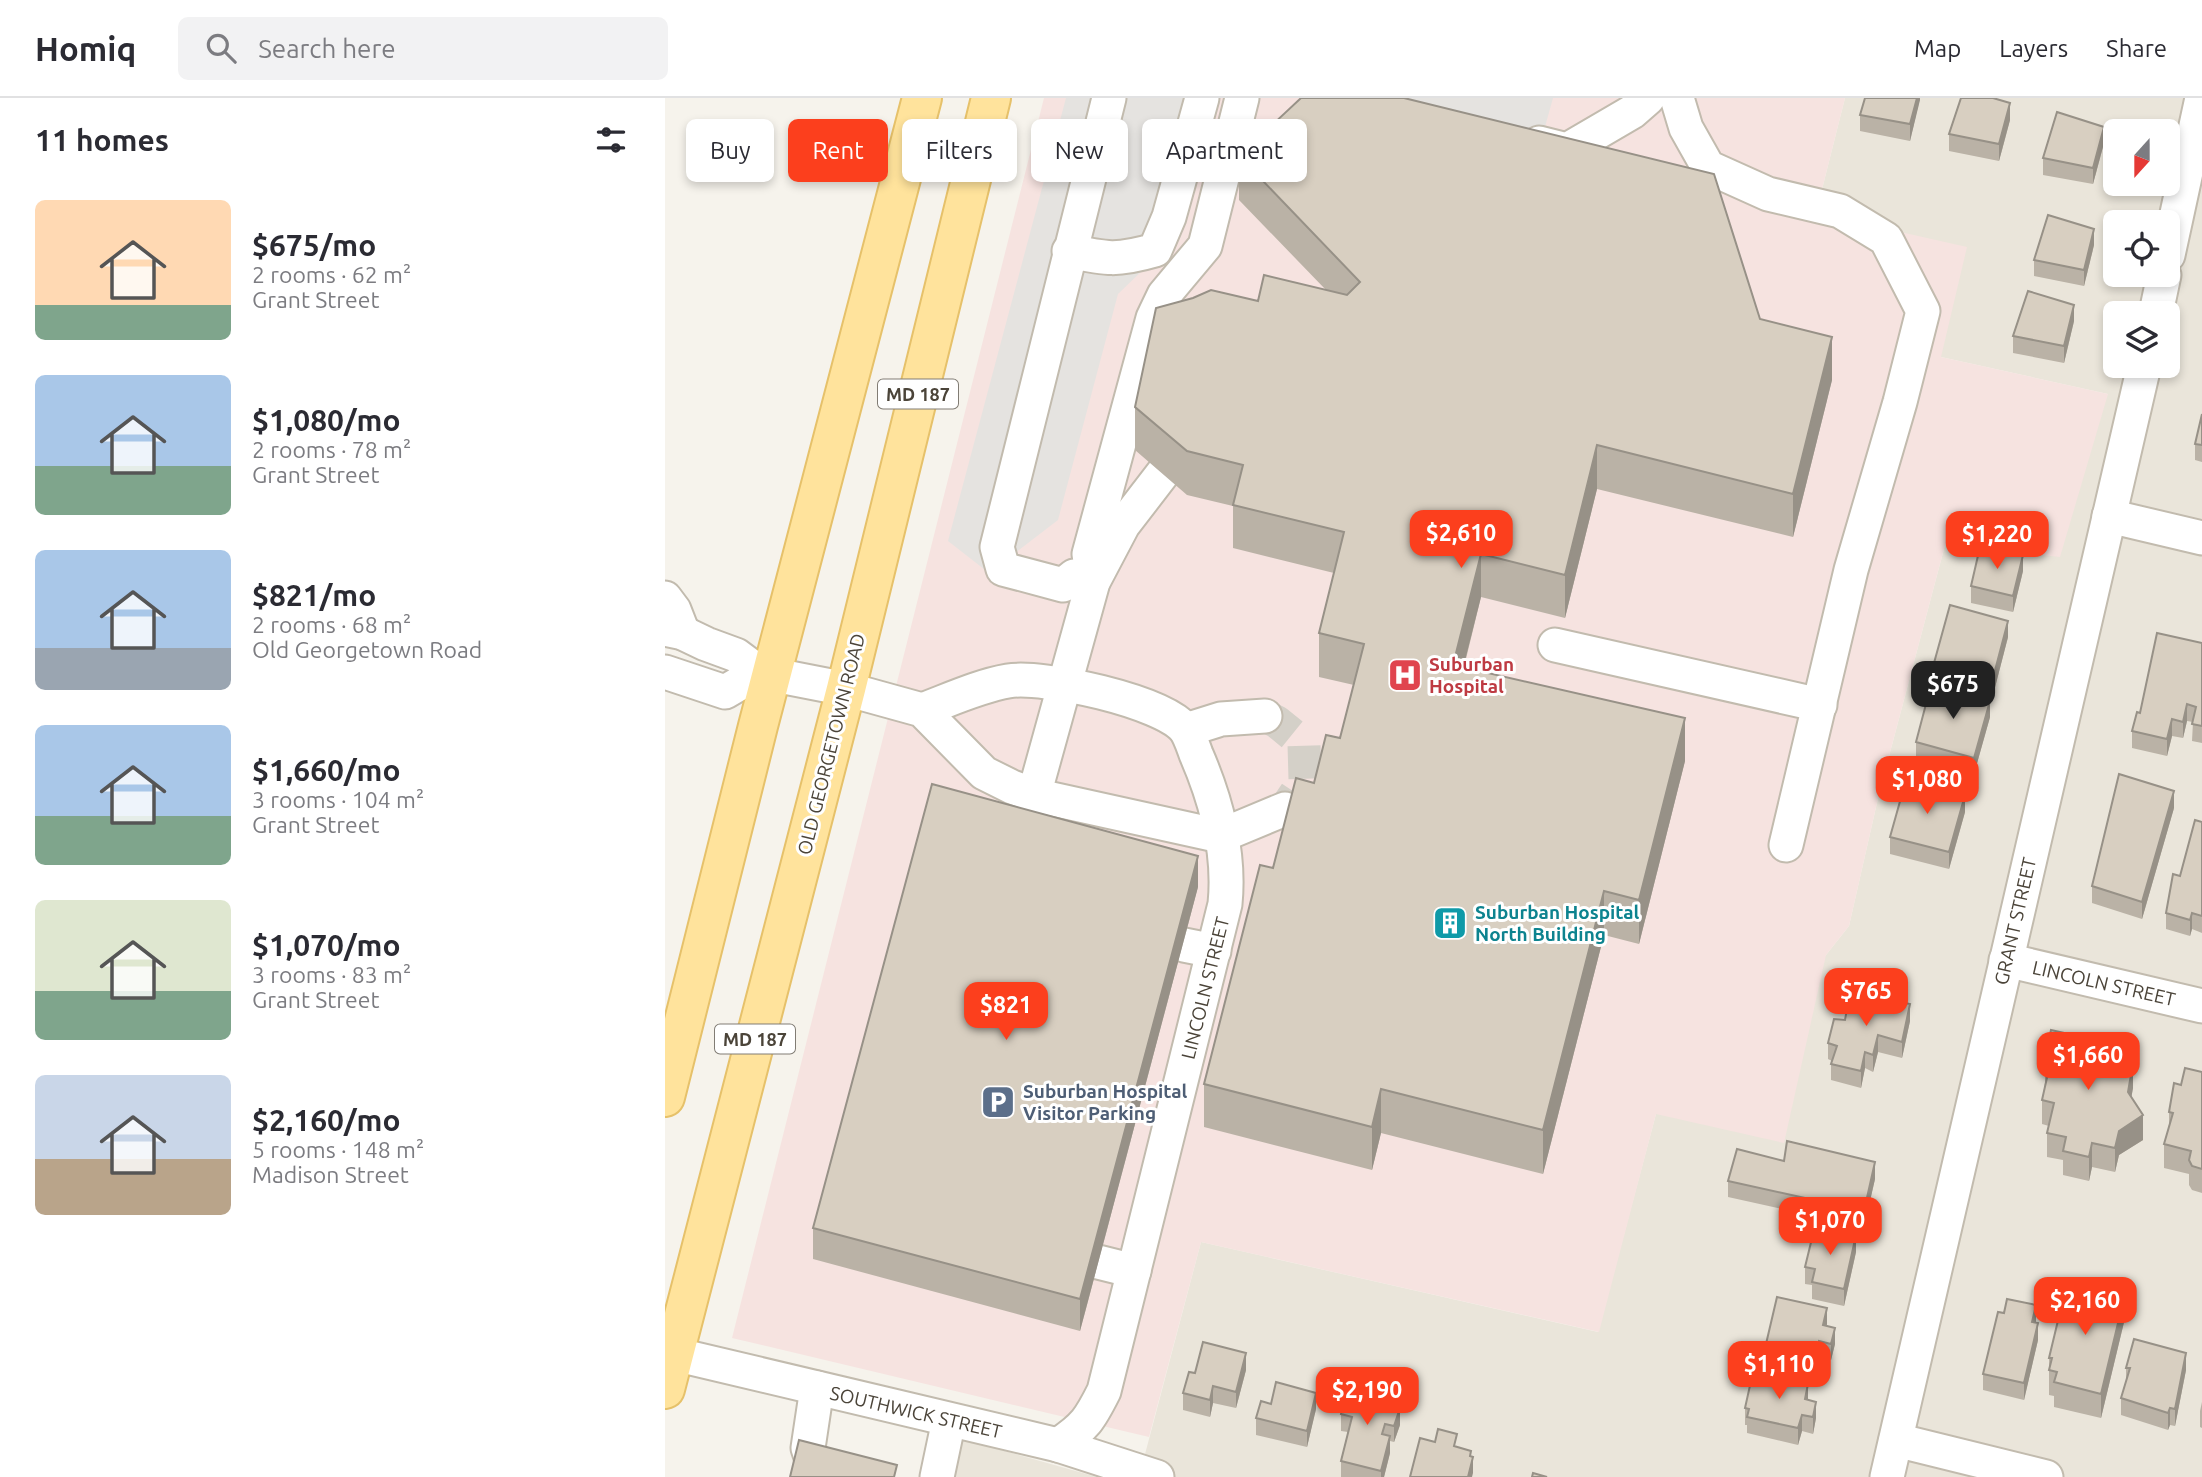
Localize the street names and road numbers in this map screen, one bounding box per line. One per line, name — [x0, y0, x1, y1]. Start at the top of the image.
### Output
road number: MD 187 — [878, 380, 958, 408]
street label: OLD GEORGETOWN ROAD — [793, 631, 869, 857]
street label: GRANT STREET — [1990, 855, 2040, 987]
street label: LINCOLN STREET — [1177, 914, 1233, 1062]
street label: LINCOLN STREET — [2030, 956, 2178, 1010]
road number: MD 187 — [715, 1024, 795, 1054]
street label: SOUTHWICK STREET — [828, 1382, 1004, 1443]

